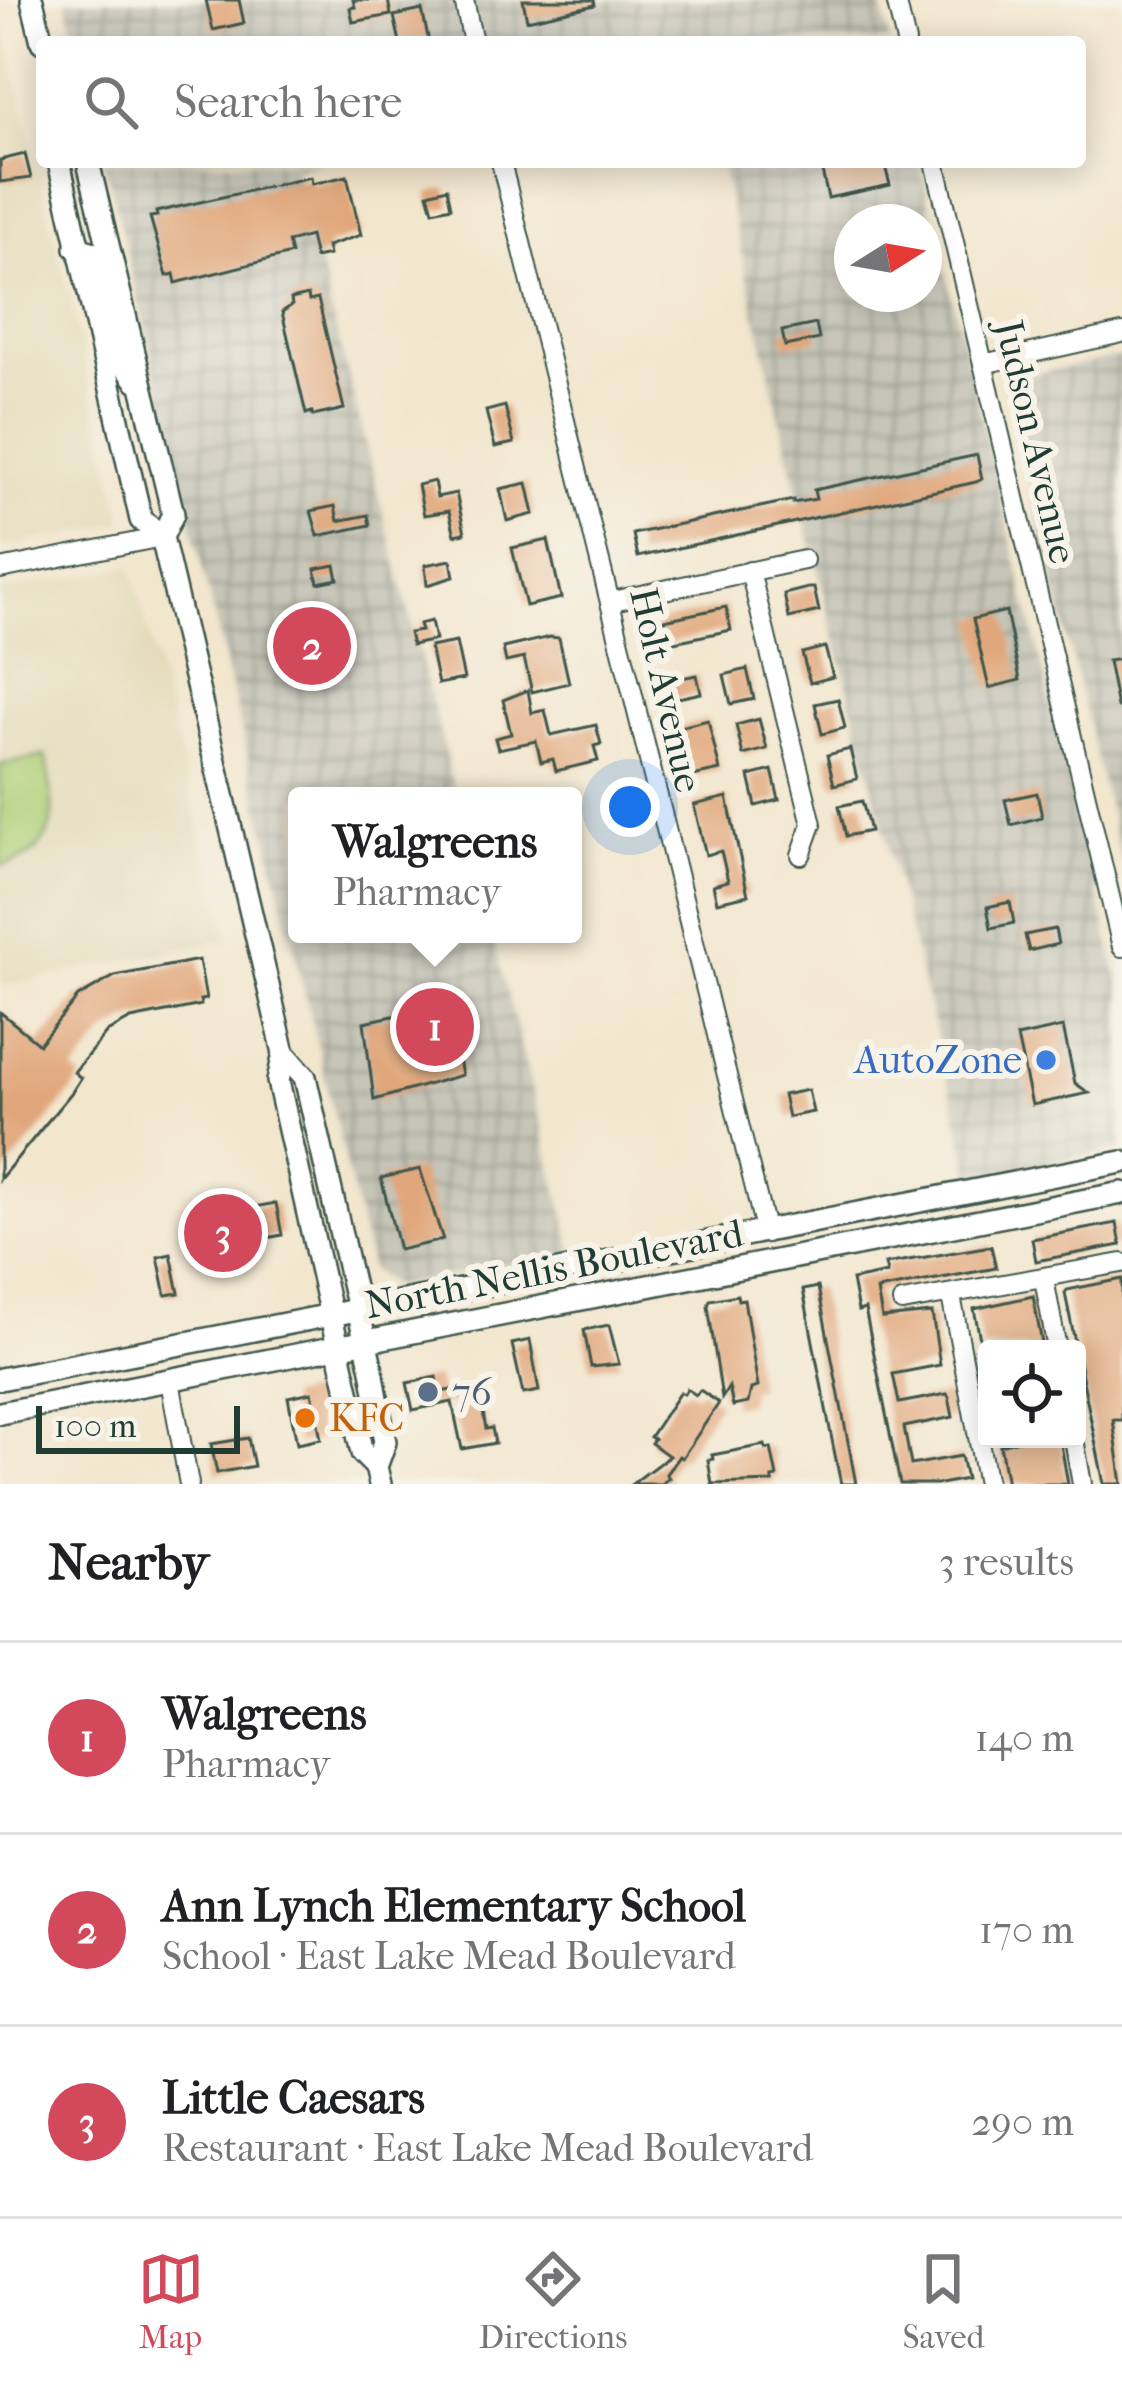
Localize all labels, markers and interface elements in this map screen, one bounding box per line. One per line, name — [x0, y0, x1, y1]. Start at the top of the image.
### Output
search box — [36, 36, 1086, 168]
icon: search — [78, 69, 144, 135]
text: Search here — [174, 76, 402, 129]
north arrow — [834, 204, 942, 312]
street label: Judson Avenue — [985, 313, 1086, 568]
street label: Holt Avenue — [620, 583, 712, 797]
pin: 2 — [273, 601, 351, 691]
your location — [600, 777, 660, 837]
popup — [288, 787, 582, 943]
text: Walgreens — [333, 816, 537, 869]
text: Pharmacy — [333, 869, 501, 915]
pin: 1 — [396, 982, 474, 1072]
place label: AutoZone — [852, 1037, 1022, 1083]
marker: AutoZone — [1033, 1047, 1059, 1073]
pin: 3 — [184, 1188, 262, 1278]
street label: North Nellis Boulevard — [361, 1210, 748, 1328]
map controls — [978, 1340, 1086, 1448]
button: locate — [978, 1340, 1086, 1448]
place label: 76 — [452, 1369, 493, 1415]
marker: 76 — [415, 1379, 441, 1405]
place label: KFC — [329, 1395, 405, 1441]
scale bar — [36, 1400, 240, 1453]
marker: KFC — [292, 1405, 318, 1431]
text: 100 m — [54, 1407, 137, 1446]
text: Nearby — [48, 1532, 209, 1592]
text: 3 results — [939, 1539, 1074, 1585]
text: Walgreens — [162, 1688, 367, 1741]
text: 1 — [80, 1715, 94, 1761]
text: 140 m — [975, 1715, 1074, 1761]
text: Pharmacy — [162, 1741, 330, 1787]
text: Ann Lynch Elementary School — [162, 1880, 746, 1933]
text: 2 — [77, 1907, 97, 1953]
text: 170 m — [979, 1907, 1074, 1953]
text: School · East Lake Mead Boulevard — [162, 1933, 736, 1979]
text: Little Caesars — [162, 2072, 425, 2125]
text: 3 — [79, 2099, 95, 2145]
text: 290 m — [971, 2099, 1074, 2145]
text: Restaurant · East Lake Mead Boulevard — [162, 2125, 813, 2171]
tab: Map — [138, 2246, 204, 2357]
tab: Directions — [479, 2246, 627, 2357]
tab: Saved — [903, 2246, 984, 2357]

